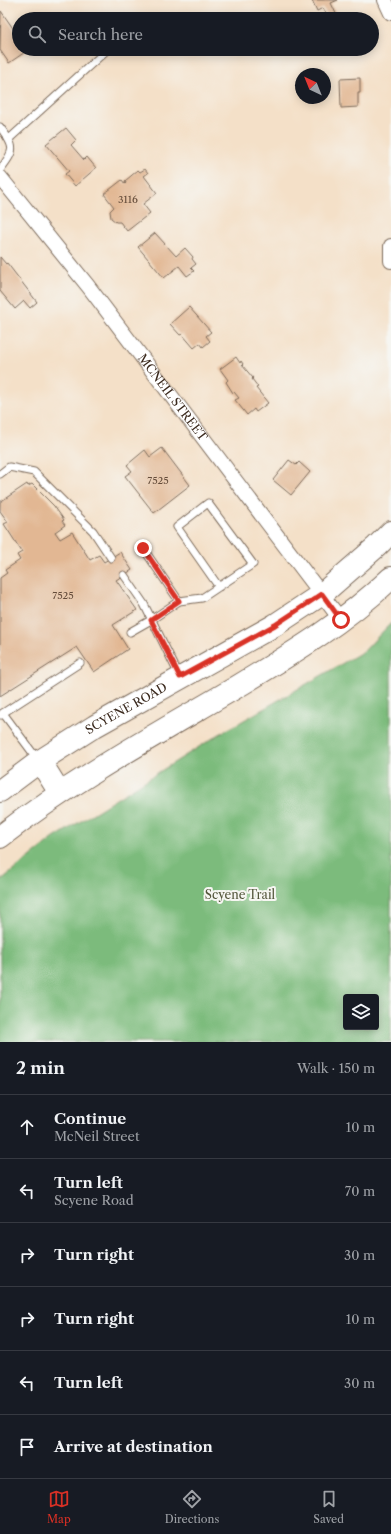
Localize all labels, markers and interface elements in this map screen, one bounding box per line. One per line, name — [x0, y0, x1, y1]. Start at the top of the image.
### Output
search box — [12, 12, 379, 56]
icon: search — [26, 23, 48, 45]
text: Search here — [58, 25, 143, 44]
north arrow — [295, 68, 331, 104]
house number: 3116 — [118, 193, 138, 206]
street label: MCNEIL STREET — [135, 351, 211, 444]
house number: 7525 — [147, 474, 169, 487]
route end — [134, 539, 152, 557]
house number: 7525 — [52, 589, 74, 602]
route start — [332, 611, 350, 629]
street label: SCYENE ROAD — [82, 679, 170, 737]
park label: Scyene Trail — [205, 887, 276, 902]
map controls — [343, 994, 379, 1030]
button: layers — [343, 994, 379, 1030]
text: 2 min — [16, 1058, 65, 1078]
text: Walk · 150 m — [297, 1060, 375, 1076]
text: Continue — [54, 1109, 126, 1128]
icon: ahead — [16, 1116, 38, 1138]
text: 10 m — [346, 1119, 375, 1135]
text: McNeil Street — [54, 1128, 139, 1144]
text: Turn left — [54, 1173, 123, 1192]
icon: left — [16, 1180, 38, 1202]
text: 70 m — [345, 1183, 375, 1199]
text: Scyene Road — [54, 1192, 134, 1208]
icon: right — [16, 1244, 38, 1266]
text: Turn right — [54, 1245, 134, 1264]
text: 30 m — [344, 1247, 375, 1263]
icon: right — [16, 1308, 38, 1330]
text: Turn right — [54, 1309, 134, 1328]
text: 10 m — [346, 1311, 375, 1327]
icon: left — [16, 1372, 38, 1394]
text: Turn left — [54, 1373, 123, 1392]
text: 30 m — [344, 1375, 375, 1391]
icon: arrive — [16, 1436, 38, 1458]
text: Arrive at destination — [54, 1437, 213, 1456]
tab: Map — [47, 1488, 71, 1526]
tab: Directions — [165, 1488, 219, 1526]
tab: Saved — [313, 1488, 344, 1526]

